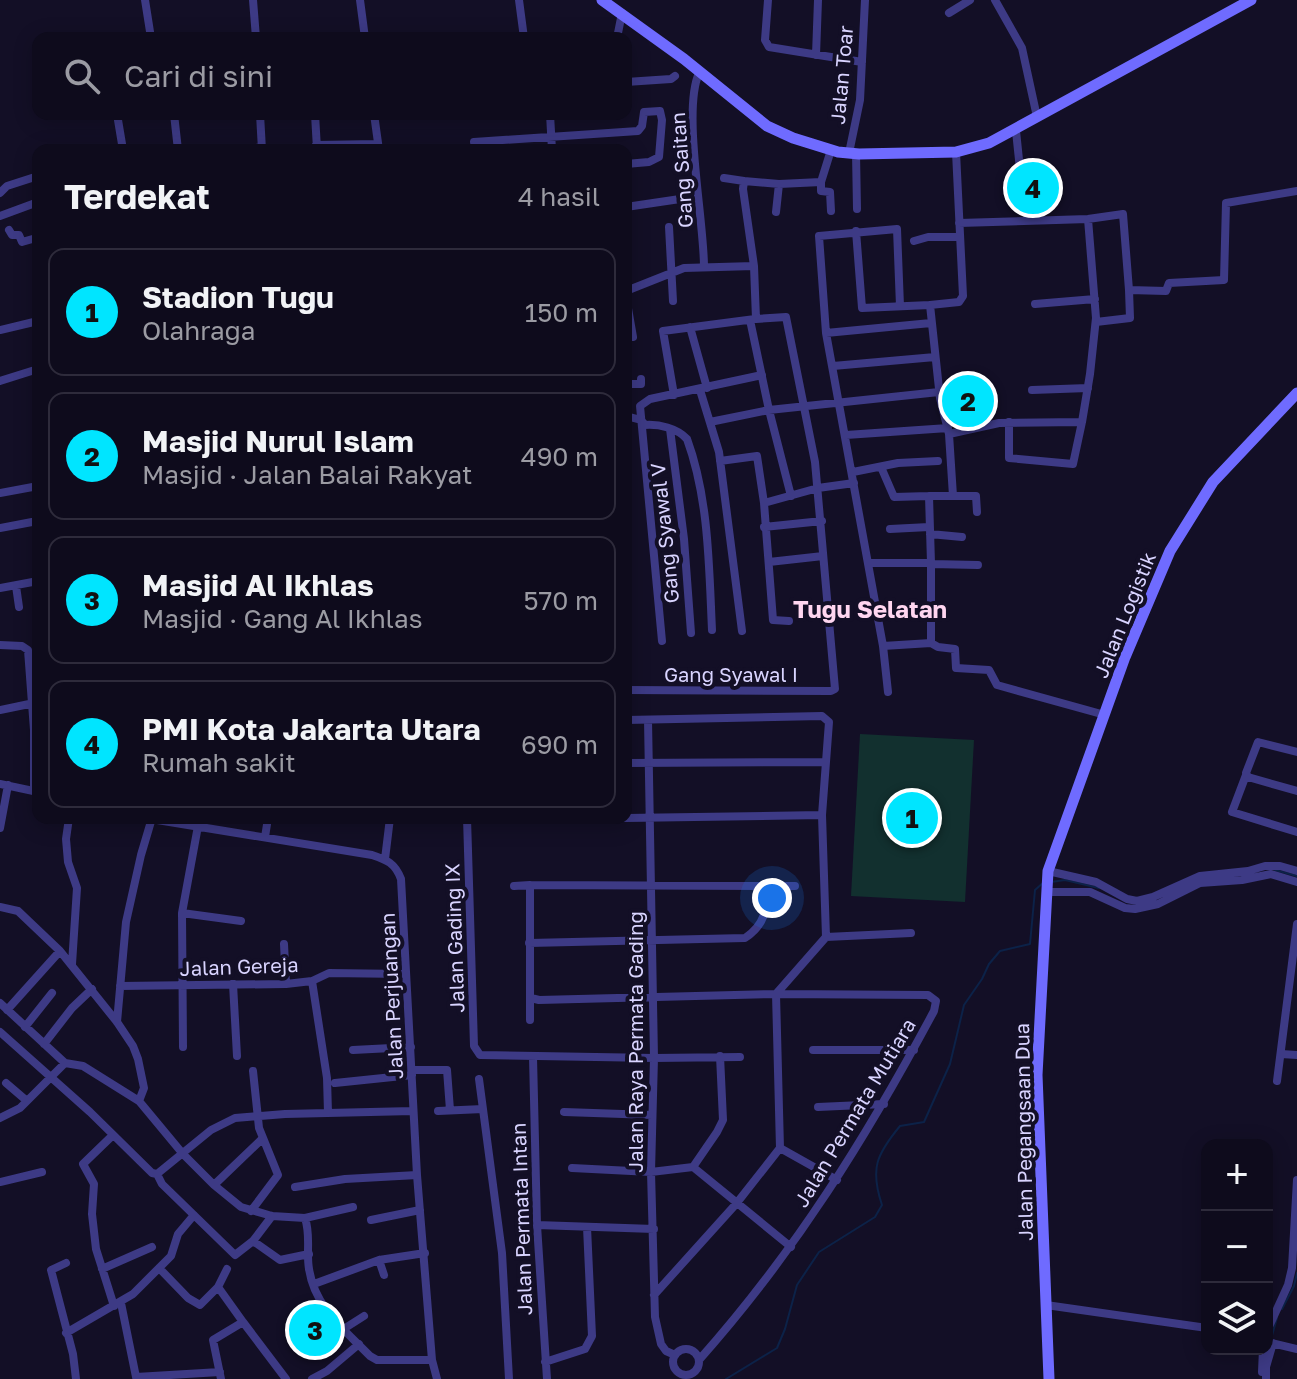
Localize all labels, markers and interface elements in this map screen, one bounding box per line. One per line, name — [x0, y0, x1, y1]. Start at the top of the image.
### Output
street label: Jalan Toar — [825, 24, 857, 125]
search box — [32, 32, 632, 120]
icon: search — [60, 54, 104, 98]
text: Cari di sini — [124, 58, 273, 94]
street label: Gang Saitan — [665, 111, 697, 229]
pin: 4 — [1007, 158, 1059, 218]
text: Terdekat — [64, 176, 210, 216]
text: 4 hasil — [518, 181, 600, 212]
text: Stadion Tugu — [142, 279, 334, 315]
text: 1 — [85, 297, 99, 328]
text: 150 m — [525, 297, 598, 328]
text: Olahraga — [142, 315, 256, 346]
pin: 2 — [942, 371, 994, 431]
text: Masjid Nurul Islam — [142, 423, 414, 459]
text: 2 — [84, 441, 100, 472]
text: 490 m — [521, 441, 598, 472]
text: Masjid · Jalan Balai Rakyat — [142, 459, 472, 490]
street label: Gang Syawal V — [645, 462, 683, 605]
street label: Jalan Logistik — [1088, 548, 1160, 681]
text: Masjid Al Ikhlas — [142, 567, 374, 603]
text: 3 — [84, 585, 100, 616]
text: 570 m — [524, 585, 598, 616]
district label: Tugu Selatan — [793, 594, 947, 623]
text: Masjid · Gang Al Ikhlas — [142, 603, 422, 634]
street label: Gang Syawal I — [664, 662, 798, 686]
text: PMI Kota Jakarta Utara — [142, 711, 481, 747]
text: 4 — [84, 729, 100, 760]
text: 690 m — [521, 729, 598, 760]
text: Rumah sakit — [142, 747, 296, 778]
pin: 1 — [886, 788, 938, 848]
street label: Jalan Gading IX — [439, 863, 469, 1013]
your location — [752, 878, 792, 918]
street label: Jalan Raya Permata Gading — [623, 911, 647, 1173]
street label: Jalan Perjuangan — [375, 912, 407, 1080]
street label: Jalan Gereja — [179, 952, 299, 980]
street label: Jalan Permata Mutiara — [788, 1014, 920, 1211]
street label: Jalan Pegangsaan Dua — [1009, 1023, 1037, 1241]
street label: Jalan Permata Intan — [506, 1122, 536, 1316]
map controls — [1201, 1139, 1273, 1355]
button: + — [1201, 1139, 1273, 1211]
button: − — [1201, 1211, 1273, 1283]
button: layers — [1201, 1283, 1273, 1355]
pin: 3 — [289, 1300, 341, 1360]

